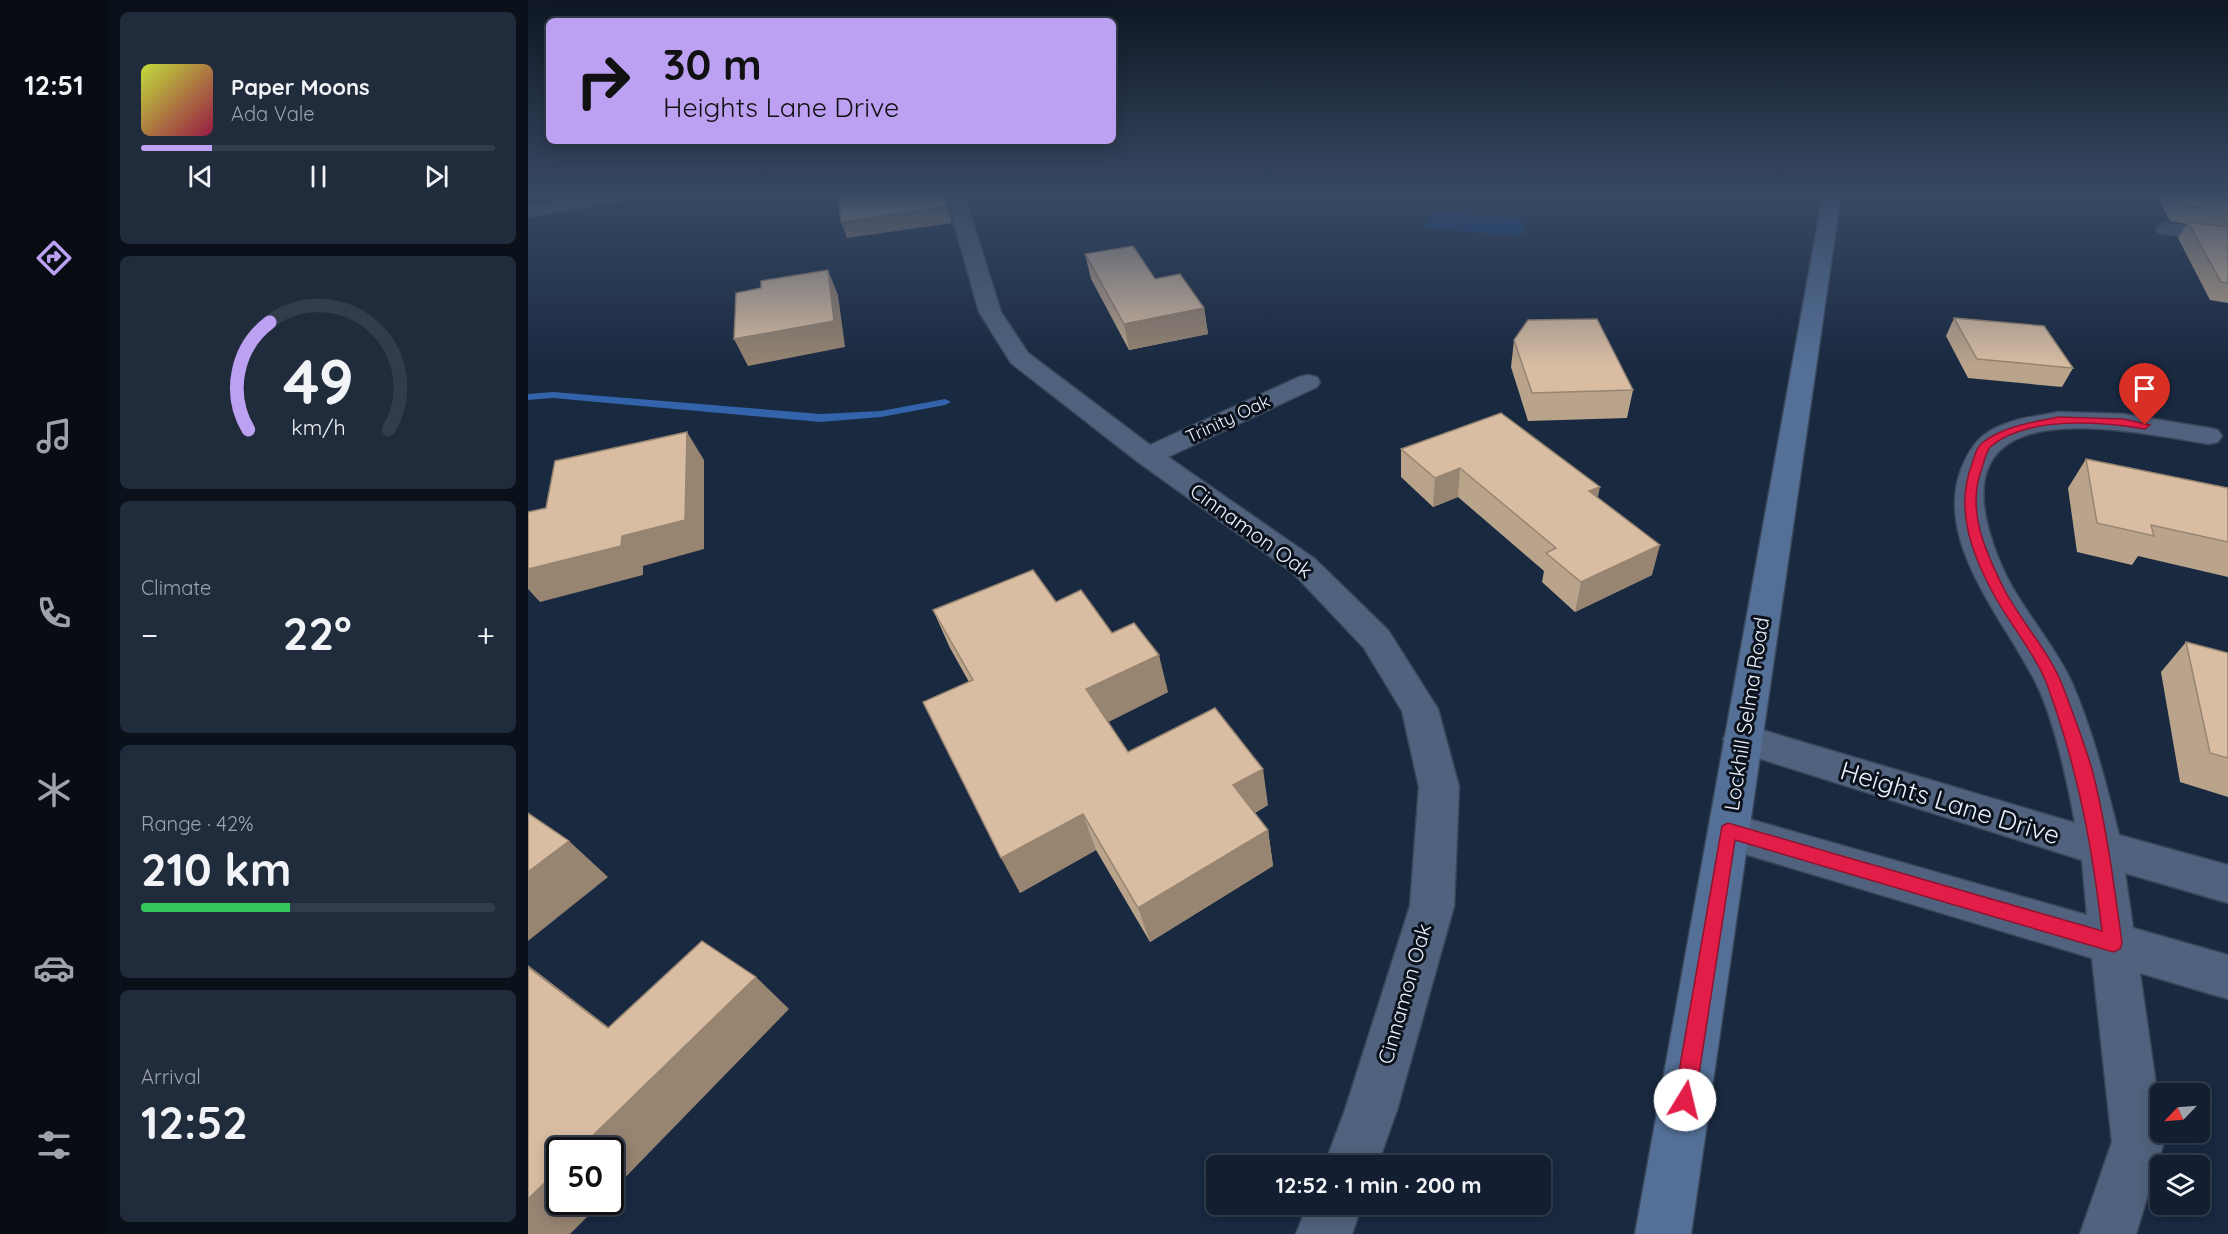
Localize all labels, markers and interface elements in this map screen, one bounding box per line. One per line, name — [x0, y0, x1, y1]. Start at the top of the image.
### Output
text: 30 m — [663, 38, 762, 91]
icon: right — [564, 42, 642, 120]
text: 12:51 — [24, 68, 84, 102]
text: Paper Moons — [231, 73, 370, 101]
text: Heights Lane Drive — [663, 90, 899, 124]
text: Ada Vale — [231, 101, 315, 126]
icon: previous — [184, 160, 217, 193]
icon: pause — [302, 160, 335, 193]
icon: next — [420, 160, 453, 193]
icon: directions — [33, 237, 75, 279]
text: 49 — [283, 342, 353, 420]
pin — [2119, 363, 2170, 425]
icon: arrive — [2128, 372, 2161, 405]
street label: Trinity Oak — [1182, 389, 1274, 448]
text: km/h — [291, 414, 345, 440]
icon: music — [33, 415, 75, 457]
street label: Cinnamon Oak — [1185, 477, 1318, 583]
text: Climate — [141, 575, 211, 600]
icon: phone — [33, 592, 75, 634]
text: 22° — [283, 605, 352, 661]
text: − — [141, 614, 158, 655]
text: + — [476, 614, 495, 655]
street label: Lockhill Selma Road — [1718, 615, 1774, 813]
street label: Heights Lane Drive — [1836, 753, 2064, 852]
icon: climate — [33, 769, 75, 811]
text: Range · 42% — [141, 811, 254, 836]
text: 210 km — [141, 841, 291, 897]
street label: Cinnamon Oak — [1372, 920, 1437, 1067]
icon: car — [33, 947, 75, 989]
text: Arrival — [141, 1064, 201, 1089]
position arrow — [1653, 1068, 1717, 1132]
north arrow — [2150, 1083, 2210, 1143]
map controls — [2150, 1083, 2210, 1215]
text: 12:52 — [141, 1094, 248, 1150]
icon: filters — [33, 1124, 75, 1166]
speed limit sign: 50 — [546, 1137, 624, 1215]
button: layers — [2150, 1155, 2210, 1215]
text: 12:52 · 1 min · 200 m — [1276, 1171, 1481, 1199]

